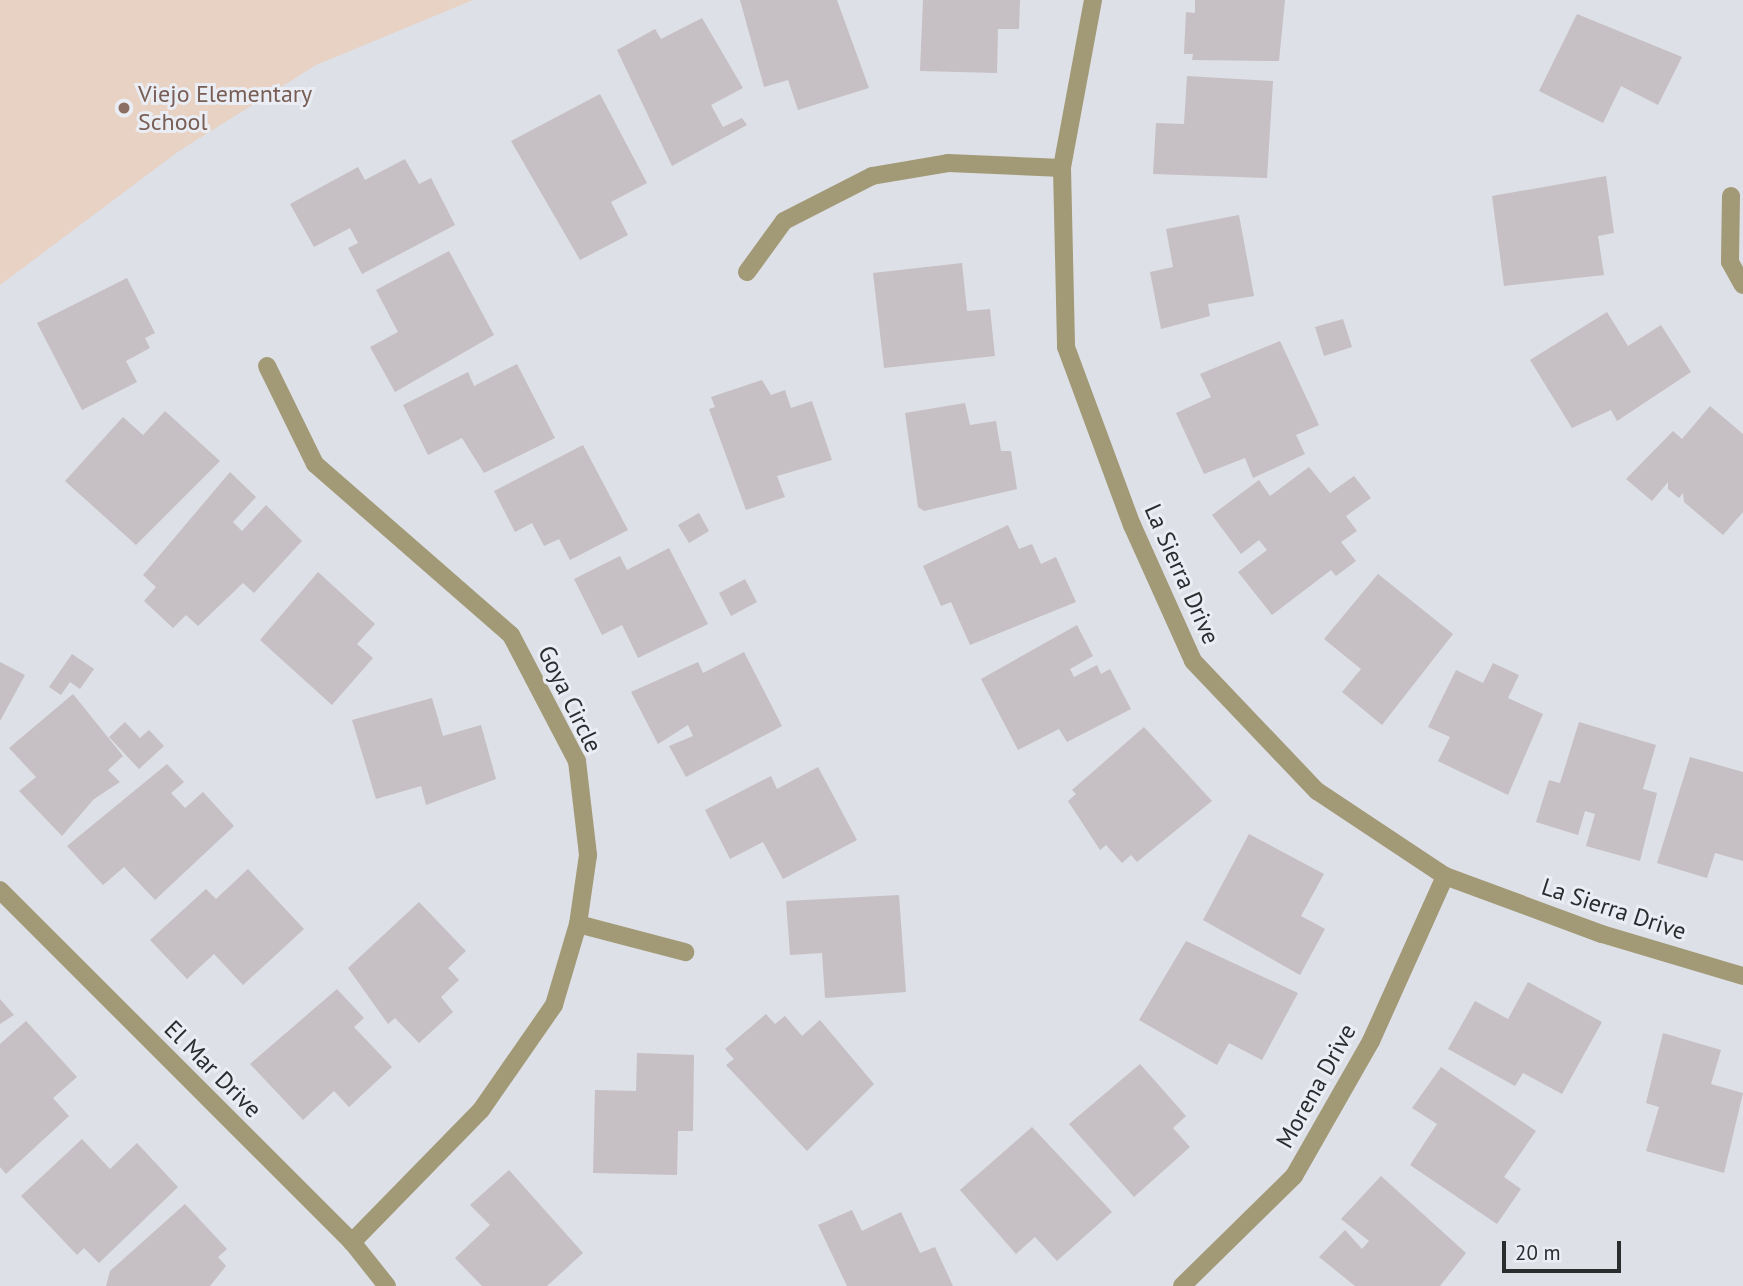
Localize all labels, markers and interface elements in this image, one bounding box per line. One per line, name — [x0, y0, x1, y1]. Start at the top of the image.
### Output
place label: Viejo Elementary School — [138, 80, 312, 136]
marker: Viejo Elementary School — [116, 100, 132, 116]
street label: La Sierra Drive — [1138, 500, 1226, 648]
street label: Goya Circle — [532, 641, 608, 757]
street label: La Sierra Drive — [1538, 872, 1690, 946]
street label: El Mar Drive — [158, 1014, 268, 1124]
street label: Morena Drive — [1270, 1019, 1362, 1153]
scale bar — [1505, 1226, 1624, 1270]
text: 20 m — [1515, 1239, 1561, 1266]

